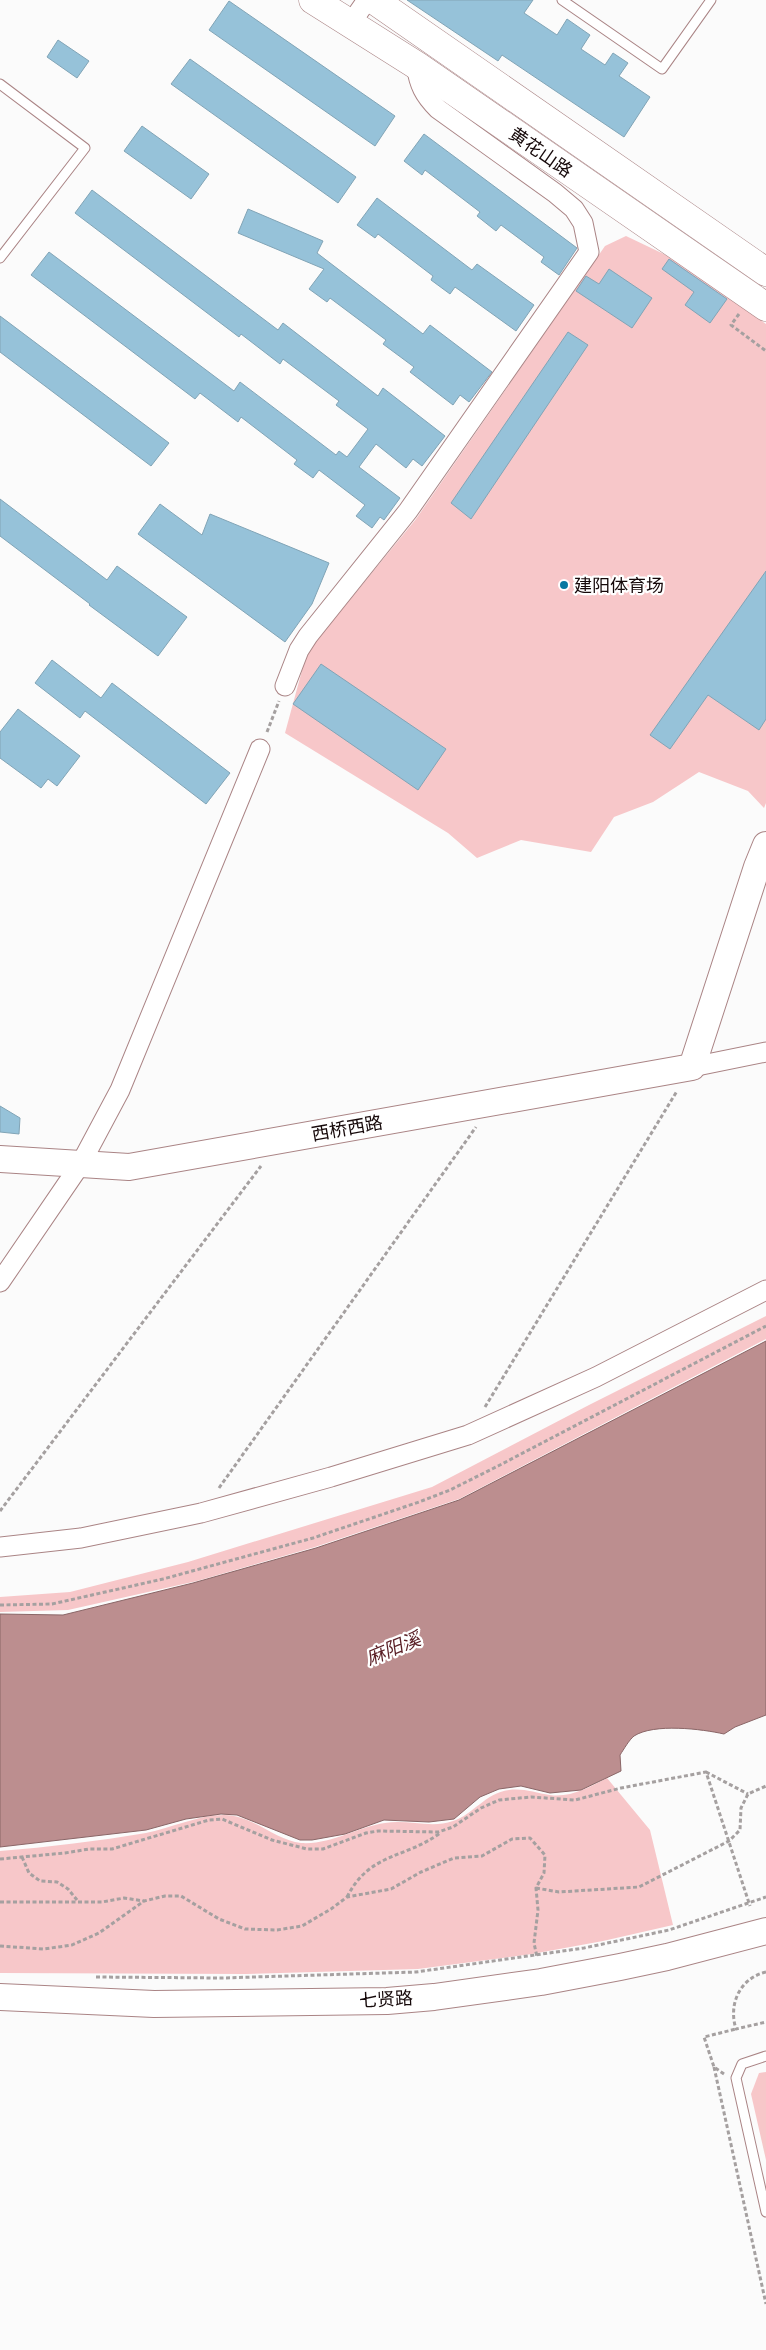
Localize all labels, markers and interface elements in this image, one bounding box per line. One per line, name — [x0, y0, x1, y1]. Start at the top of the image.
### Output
street label: 黄花山路 — [505, 123, 577, 181]
place label: 建阳体育场 — [574, 575, 664, 596]
marker: 建阳体育场 — [558, 579, 570, 591]
street label: 西桥西路 — [310, 1111, 384, 1145]
water label: 麻阳溪 — [362, 1626, 425, 1669]
street label: 七贤路 — [358, 1987, 414, 2011]

